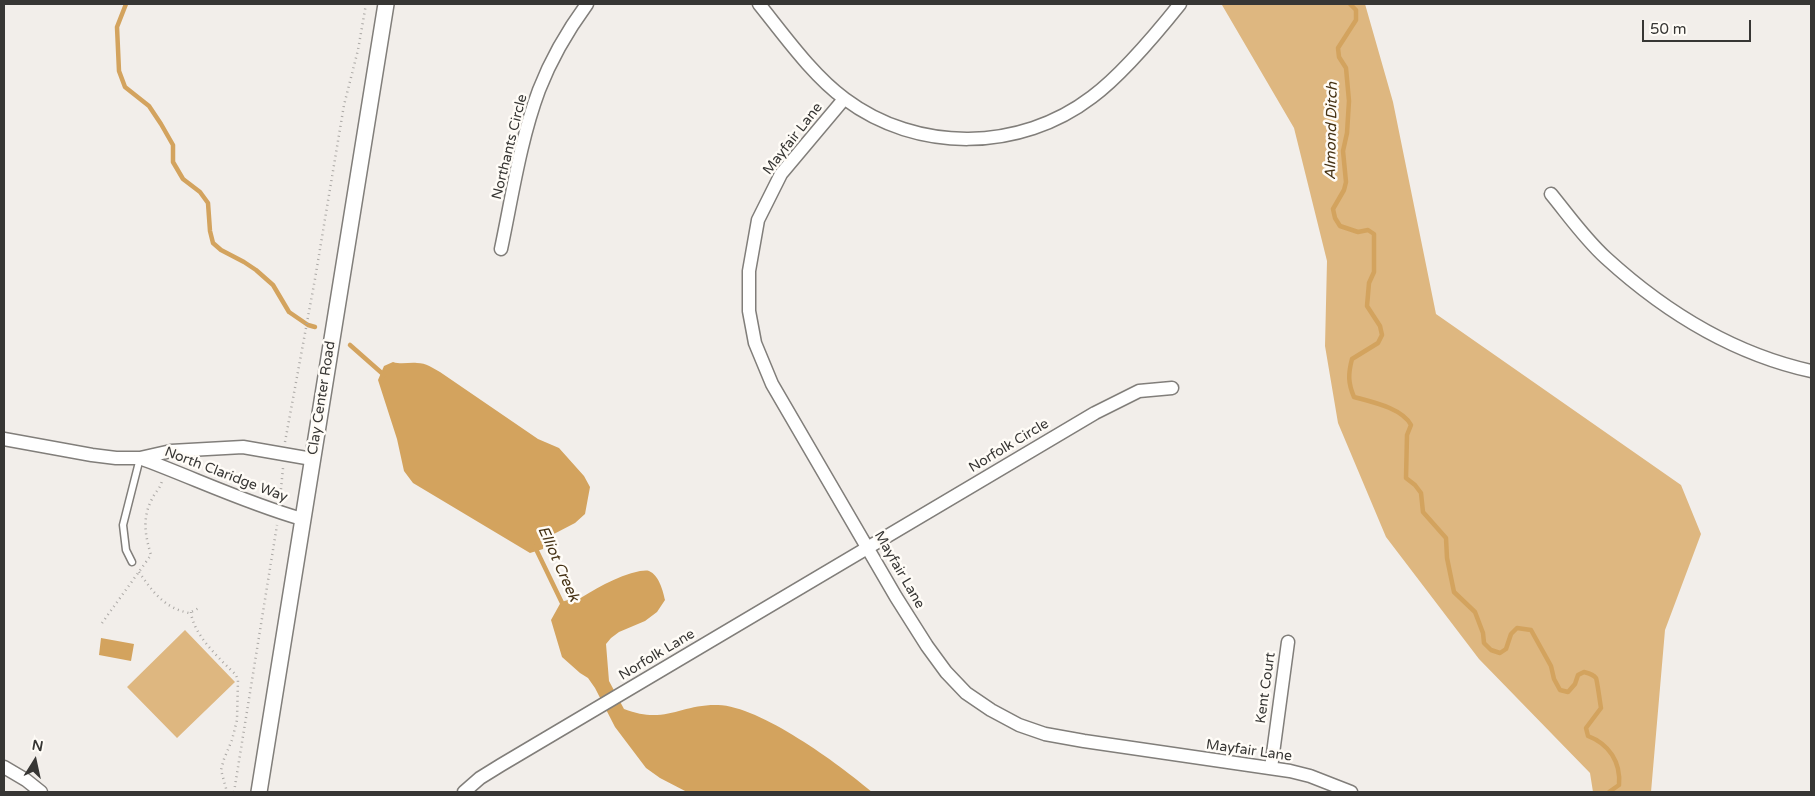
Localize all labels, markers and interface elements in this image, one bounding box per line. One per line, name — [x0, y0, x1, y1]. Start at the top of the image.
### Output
scale bar — [1645, 10, 1754, 42]
text: 50 m — [1650, 20, 1687, 38]
water label: Almond Ditch — [1322, 82, 1342, 180]
street label: Northants Circle — [489, 93, 531, 201]
street label: Mayfair Lane — [760, 100, 826, 178]
street label: Clay Center Road — [305, 340, 339, 456]
street label: Norfolk Circle — [966, 416, 1052, 476]
street label: North Claridge Way — [162, 444, 290, 506]
water label: Elliot Creek — [533, 524, 583, 604]
street label: Mayfair Lane — [870, 528, 928, 612]
street label: Norfolk Lane — [616, 626, 698, 684]
street label: Kent Court — [1253, 651, 1279, 725]
north arrow — [10, 736, 60, 786]
text: N — [31, 736, 45, 755]
street label: Mayfair Lane — [1205, 737, 1293, 765]

